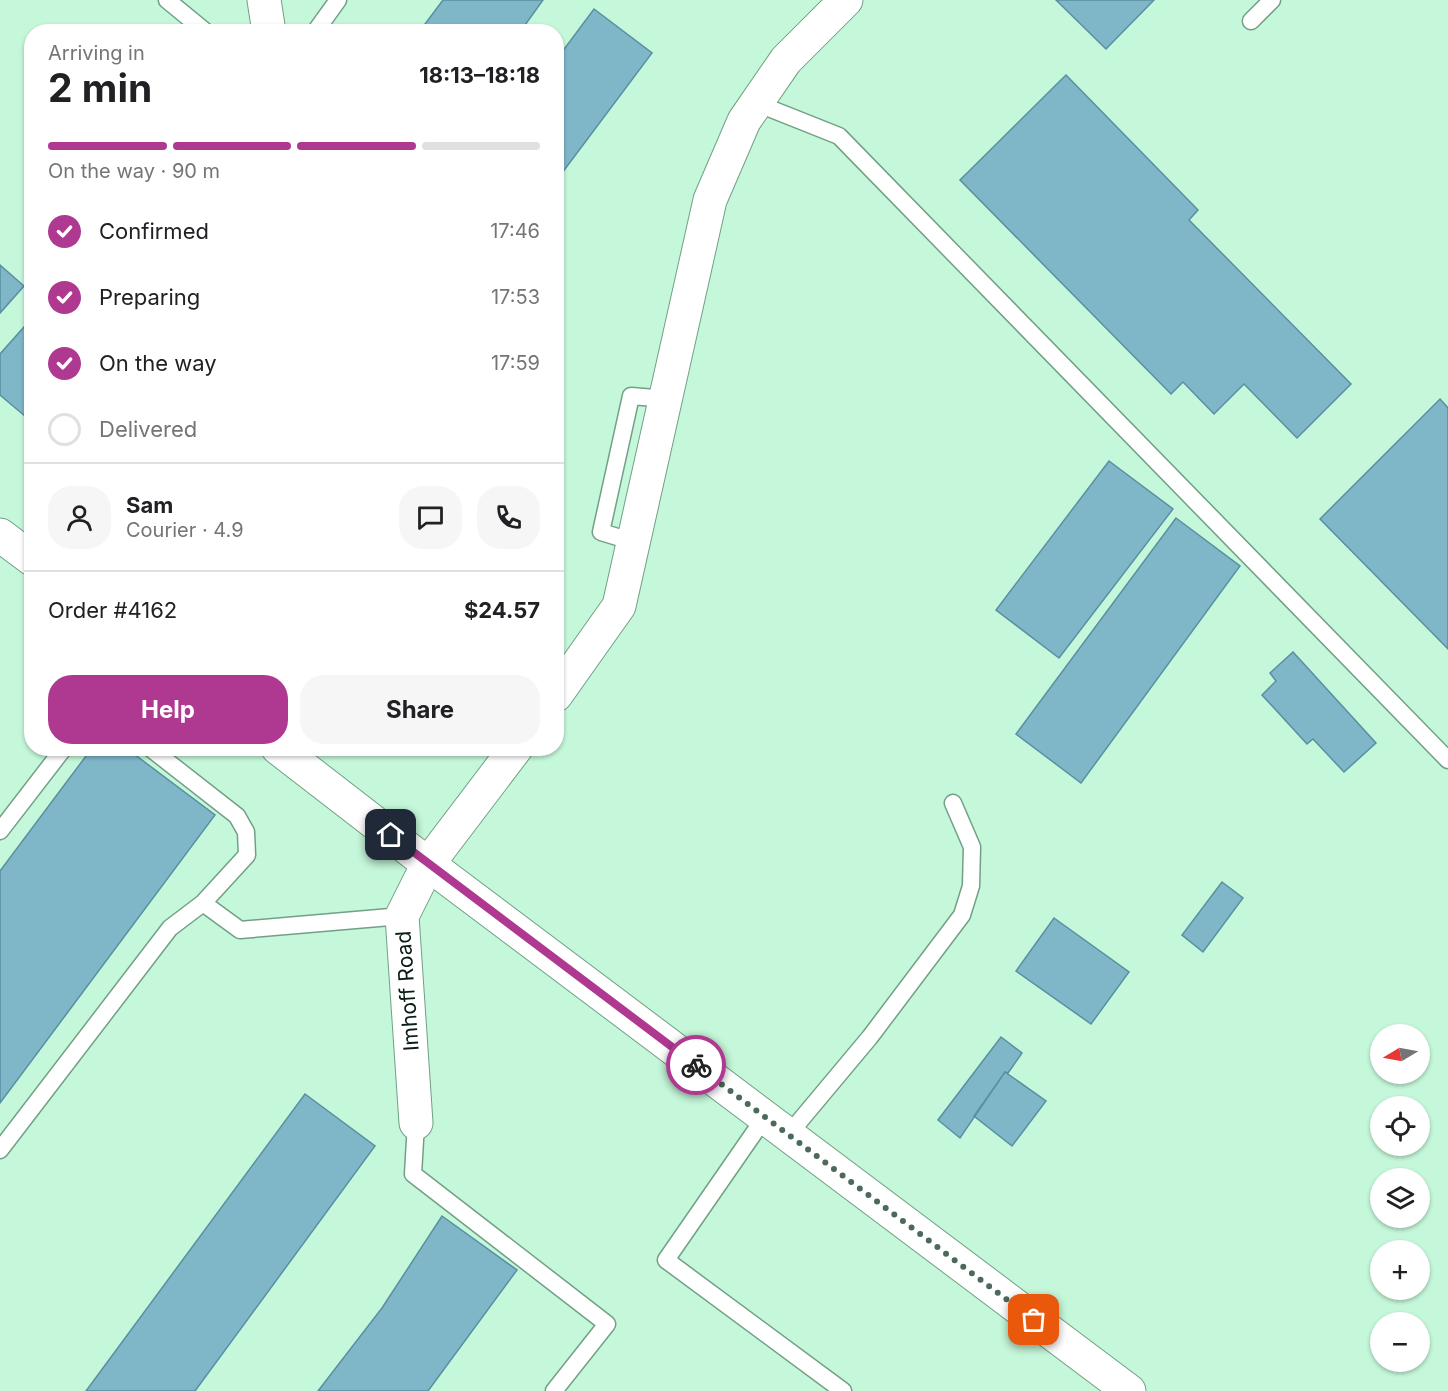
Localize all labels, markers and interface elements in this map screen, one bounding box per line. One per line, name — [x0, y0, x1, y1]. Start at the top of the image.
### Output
text: Arriving in — [48, 41, 145, 65]
text: 18:13–18:18 — [419, 62, 540, 88]
text: 2 min — [48, 64, 152, 111]
text: On the way · 90 m — [48, 159, 220, 183]
icon: check — [48, 215, 81, 248]
text: Confirmed — [99, 218, 209, 244]
text: 17:46 — [490, 219, 540, 243]
icon: check — [48, 281, 81, 314]
text: Preparing — [99, 284, 200, 310]
text: 17:53 — [491, 285, 540, 309]
icon: check — [48, 347, 81, 380]
text: On the way — [99, 350, 217, 376]
text: 17:59 — [491, 351, 540, 375]
text: Delivered — [99, 416, 197, 442]
button: person — [48, 486, 111, 549]
button: chat — [399, 486, 462, 549]
button: phone — [477, 486, 540, 549]
text: Sam — [126, 492, 173, 518]
text: Courier · 4.9 — [126, 518, 244, 542]
text: Order #4162 — [48, 597, 177, 623]
text: $24.57 — [464, 597, 540, 623]
button: Help — [48, 675, 288, 744]
button: Share — [300, 675, 540, 744]
pin — [365, 809, 416, 860]
icon: home — [374, 818, 407, 851]
street label: Imhoff Road — [390, 930, 424, 1052]
north arrow — [1370, 1024, 1430, 1084]
map controls — [1370, 1024, 1430, 1372]
courier — [666, 1035, 726, 1095]
icon: bike — [680, 1049, 713, 1082]
button: locate — [1370, 1096, 1430, 1156]
button: layers — [1370, 1168, 1430, 1228]
button: + — [1370, 1240, 1430, 1300]
pin — [1008, 1294, 1059, 1345]
icon: bag — [1017, 1303, 1050, 1336]
button: − — [1370, 1312, 1430, 1372]

